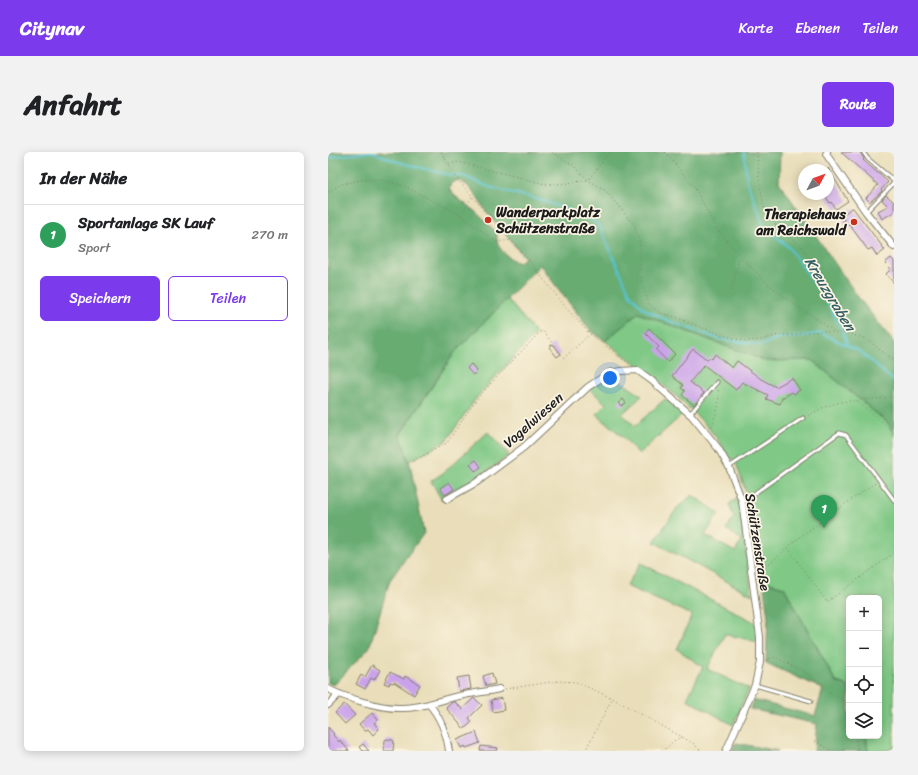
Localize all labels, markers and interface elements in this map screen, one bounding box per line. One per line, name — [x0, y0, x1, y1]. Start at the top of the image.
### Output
text: Citynav — [20, 12, 84, 45]
text: Karte — [739, 16, 773, 41]
text: Ebenen — [795, 16, 840, 41]
text: Teilen — [862, 16, 898, 41]
text: Anfahrt — [24, 80, 122, 129]
button: Route — [822, 82, 894, 127]
text: In der Nähe — [40, 163, 127, 193]
north arrow — [798, 164, 834, 200]
place label: Wanderparkplatz Schützenstraße — [495, 200, 601, 241]
place label: Therapiehaus am Reichswald — [755, 202, 848, 243]
text: Sportanlage SK Lauf — [78, 210, 213, 236]
marker: Wanderparkplatz Schützenstraße — [483, 215, 493, 225]
marker: Therapiehaus am Reichswald — [849, 217, 859, 227]
text: 1 — [50, 223, 56, 246]
text: 270 m — [251, 223, 288, 246]
text: Sport — [78, 236, 110, 259]
water label: Kreuzgraben — [797, 252, 864, 338]
button: Speichern — [40, 276, 160, 321]
button: Teilen — [168, 276, 288, 321]
your location — [600, 368, 620, 388]
street label: Vogelwiesen — [497, 386, 570, 455]
street label: Schützenstraße — [737, 491, 778, 593]
pin: 1 — [811, 495, 837, 528]
map controls — [846, 595, 882, 739]
button: + — [846, 595, 882, 631]
button: − — [846, 631, 882, 667]
button: locate — [846, 667, 882, 703]
button: layers — [846, 703, 882, 739]

